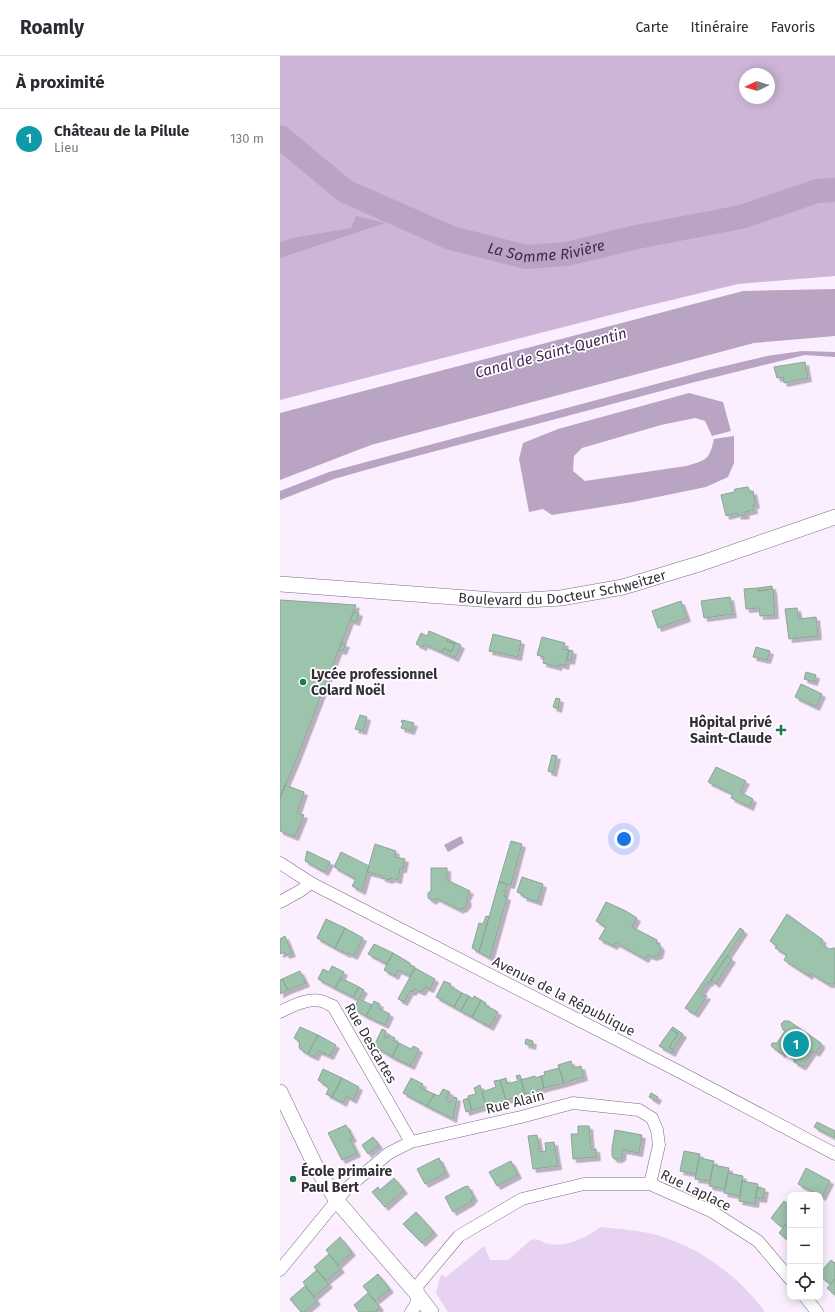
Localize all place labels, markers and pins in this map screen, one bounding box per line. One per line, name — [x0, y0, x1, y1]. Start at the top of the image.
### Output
place label: Lycée professionnel Colard Noël — [311, 666, 438, 699]
marker: Lycée professionnel Colard Noël — [298, 677, 308, 687]
place label: Hôpital privé Saint-Claude — [689, 714, 772, 747]
marker: Hôpital privé Saint-Claude — [775, 724, 787, 736]
pin: 1 — [783, 1029, 809, 1059]
place label: École primaire Paul Bert — [301, 1162, 392, 1196]
marker: École primaire Paul Bert — [288, 1174, 298, 1184]

